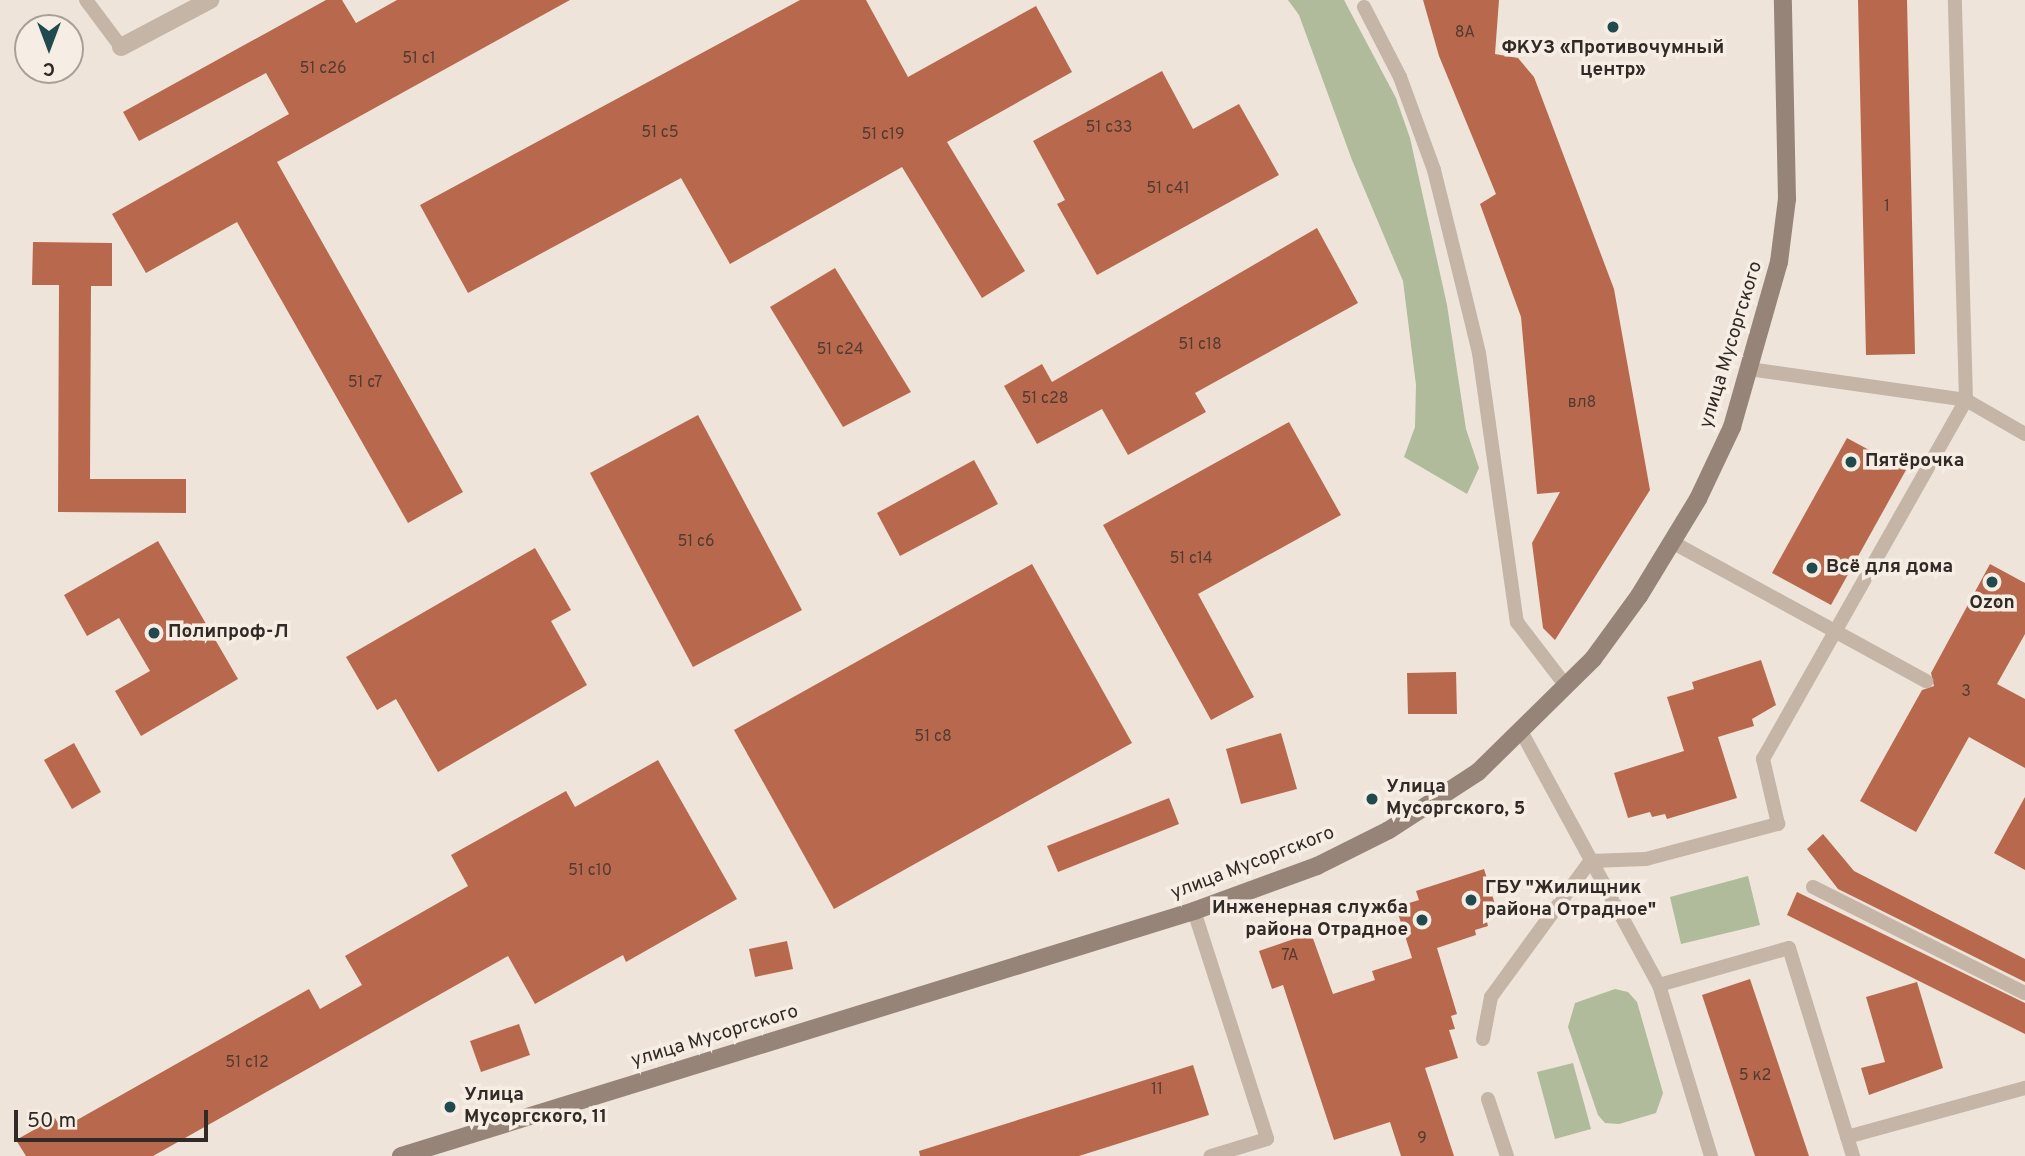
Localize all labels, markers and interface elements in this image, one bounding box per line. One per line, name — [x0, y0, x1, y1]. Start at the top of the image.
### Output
north arrow — [14, 14, 84, 84]
marker: ФКУЗ «Противочумный центр» — [1605, 19, 1621, 35]
house number: 8А — [1455, 23, 1475, 43]
place label: ФКУЗ «Противочумный центр» — [1502, 38, 1724, 82]
house number: 51 с1 — [402, 49, 436, 69]
text: С — [43, 56, 55, 80]
house number: 51 с26 — [299, 59, 347, 79]
house number: 51 с33 — [1086, 118, 1132, 138]
house number: 51 с5 — [641, 123, 679, 143]
house number: 51 с19 — [861, 125, 905, 145]
house number: 51 с41 — [1146, 179, 1190, 199]
house number: 1 — [1884, 197, 1890, 217]
street label: улица Мусоргского — [1696, 259, 1768, 431]
house number: 51 с18 — [1178, 335, 1222, 355]
house number: 51 с24 — [816, 340, 864, 360]
house number: 51 с7 — [348, 373, 382, 393]
house number: 51 с28 — [1021, 389, 1069, 409]
house number: вл8 — [1568, 393, 1596, 413]
place label: Пятёрочка — [1865, 451, 1964, 473]
marker: Пятёрочка — [1843, 454, 1859, 470]
house number: 51 с6 — [677, 532, 715, 552]
house number: 51 с14 — [1169, 549, 1213, 569]
place label: Всё для дома — [1826, 557, 1953, 579]
marker: Всё для дома — [1804, 560, 1820, 576]
marker: Ozon — [1984, 574, 2000, 590]
place label: Ozon — [1969, 593, 2015, 615]
place label: Полипроф-Л — [168, 622, 289, 644]
marker: Полипроф-Л — [146, 625, 162, 641]
house number: 3 — [1961, 682, 1971, 702]
house number: 51 с8 — [914, 727, 952, 747]
place label: Улица Мусоргского, 5 — [1386, 777, 1525, 821]
marker: Улица Мусоргского, 5 — [1364, 791, 1380, 807]
street label: улица Мусоргского — [1168, 822, 1338, 906]
house number: 51 с10 — [568, 861, 612, 881]
place label: ГБУ "Жилищник района Отрадное" — [1485, 878, 1656, 922]
marker: ГБУ "Жилищник района Отрадное" — [1463, 892, 1479, 908]
place label: Инженерная служба района Отрадное — [1212, 898, 1408, 942]
marker: Инженерная служба района Отрадное — [1414, 912, 1430, 928]
house number: 7А — [1281, 946, 1299, 966]
street label: улица Мусоргского — [629, 1001, 801, 1073]
house number: 51 с12 — [225, 1053, 269, 1073]
house number: 5 к2 — [1739, 1066, 1771, 1086]
house number: 11 — [1151, 1080, 1163, 1100]
place label: Улица Мусоргского, 11 — [464, 1085, 607, 1129]
scale bar — [18, 1096, 212, 1140]
marker: Улица Мусоргского, 11 — [442, 1099, 458, 1115]
text: 50 m — [27, 1108, 76, 1135]
house number: 9 — [1417, 1129, 1427, 1149]

